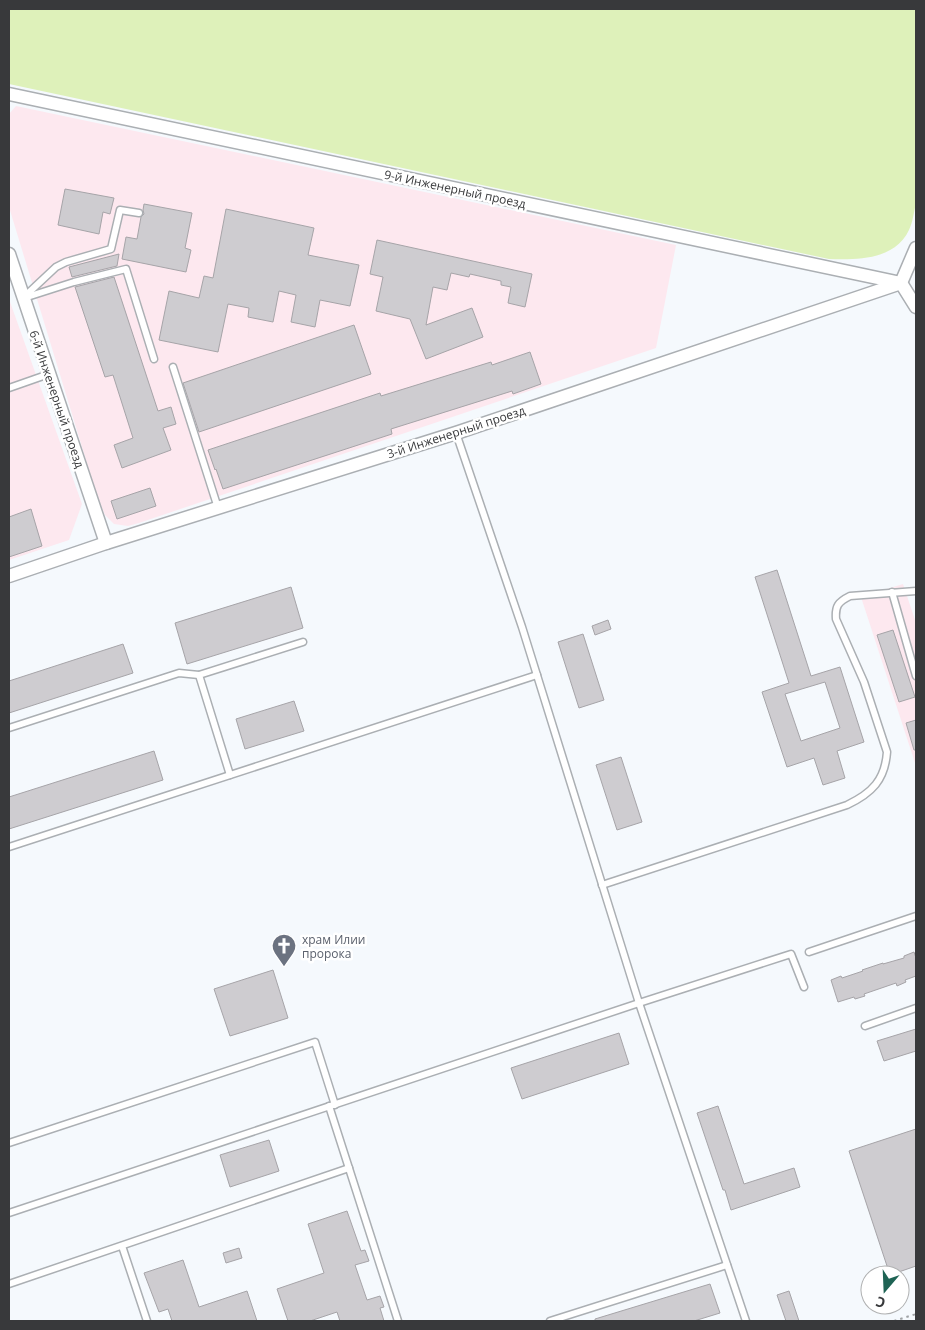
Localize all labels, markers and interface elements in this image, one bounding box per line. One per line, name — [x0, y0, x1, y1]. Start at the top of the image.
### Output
street label: 9-й Инженерный проезд — [383, 166, 527, 212]
street label: 6-й Инженерный проезд — [25, 328, 89, 470]
street label: 3-й Инженерный проезд — [385, 402, 527, 462]
place label: храм Илии пророка — [302, 931, 365, 962]
church icon: храм Илии пророка — [271, 933, 297, 967]
north arrow — [860, 1265, 910, 1315]
text: С — [873, 1292, 888, 1313]

